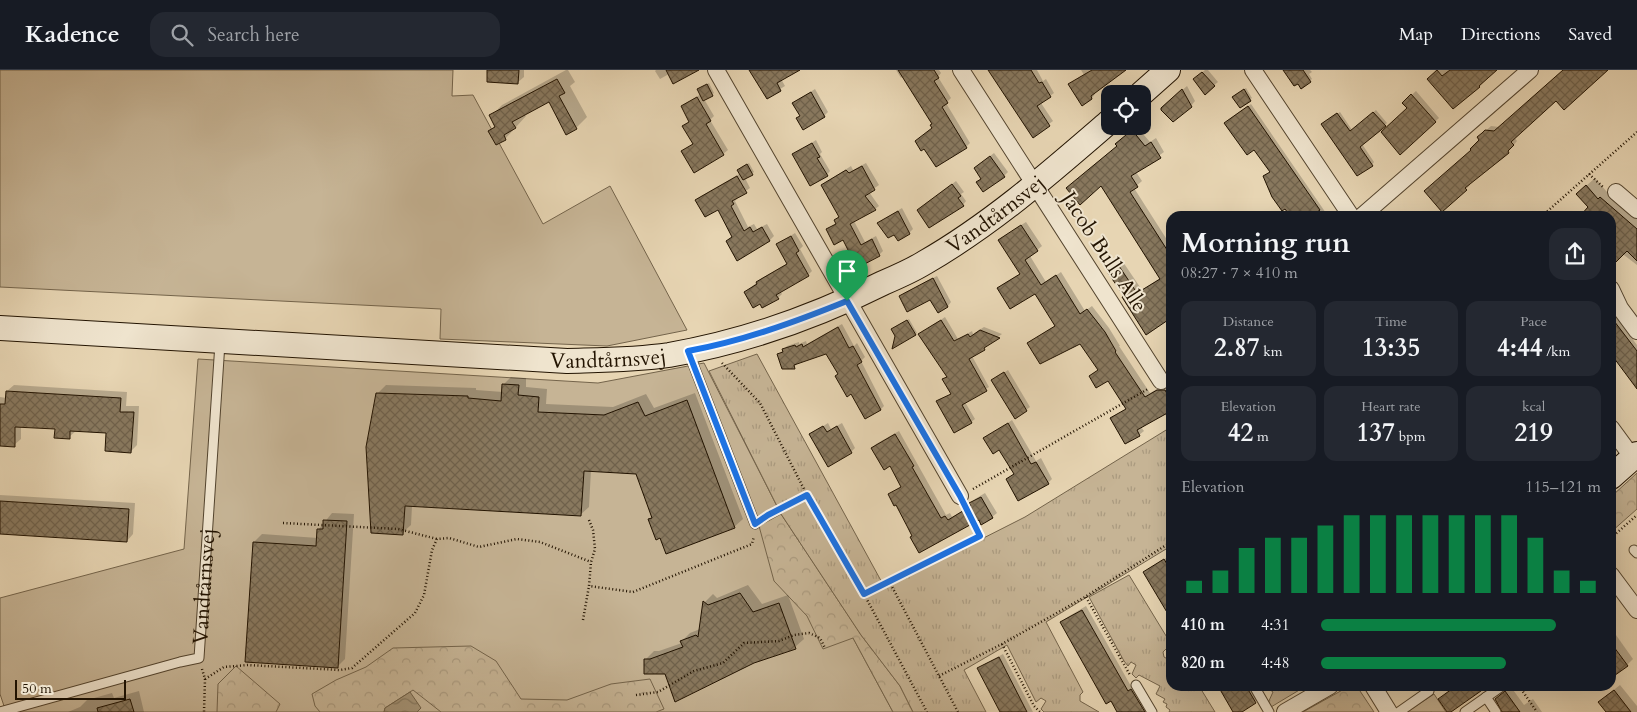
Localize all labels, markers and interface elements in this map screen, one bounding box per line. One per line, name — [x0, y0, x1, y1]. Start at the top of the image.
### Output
search box — [150, 12, 500, 57]
text: Kadence — [25, 18, 120, 51]
icon: search — [168, 21, 196, 49]
text: Search here — [208, 22, 300, 48]
text: Map — [1399, 22, 1433, 47]
text: Directions — [1461, 22, 1540, 47]
text: Saved — [1568, 22, 1612, 47]
map controls — [1101, 85, 1151, 135]
button: locate — [1101, 85, 1151, 135]
street label: Vandtårnsvej — [941, 168, 1051, 260]
street label: Jacob Bulls Alle — [1053, 184, 1154, 318]
text: Morning run — [1181, 224, 1350, 262]
button: share — [1549, 228, 1601, 280]
pin — [826, 250, 868, 301]
icon: arrive — [833, 257, 861, 285]
text: 08:27 · 7 × 410 m — [1181, 262, 1298, 284]
text: Distance — [1223, 312, 1274, 331]
text: Time — [1375, 312, 1407, 331]
text: Pace — [1520, 312, 1547, 331]
text: 2.87 — [1214, 331, 1260, 365]
text: 13:35 — [1362, 331, 1420, 365]
text: 4:44 — [1497, 331, 1543, 365]
street label: Vandtårnsvej — [549, 341, 668, 376]
text: km — [1260, 342, 1283, 361]
text: /km — [1543, 342, 1570, 361]
text: Elevation — [1221, 397, 1276, 416]
text: Heart rate — [1361, 397, 1421, 416]
text: kcal — [1522, 397, 1545, 416]
text: 42 — [1228, 416, 1253, 450]
text: 137 — [1356, 416, 1395, 450]
text: 219 — [1514, 416, 1553, 450]
text: m — [1253, 427, 1269, 446]
text: bpm — [1395, 427, 1425, 446]
text: Elevation — [1181, 476, 1245, 498]
text: 115–121 m — [1525, 476, 1601, 498]
street label: Vandtårnsvej — [185, 528, 222, 645]
text: 410 m — [1181, 614, 1225, 636]
text: 4:31 — [1261, 614, 1290, 636]
text: 820 m — [1181, 652, 1225, 674]
text: 4:48 — [1261, 652, 1290, 674]
scale bar — [15, 677, 126, 700]
text: 50 m — [22, 679, 52, 698]

